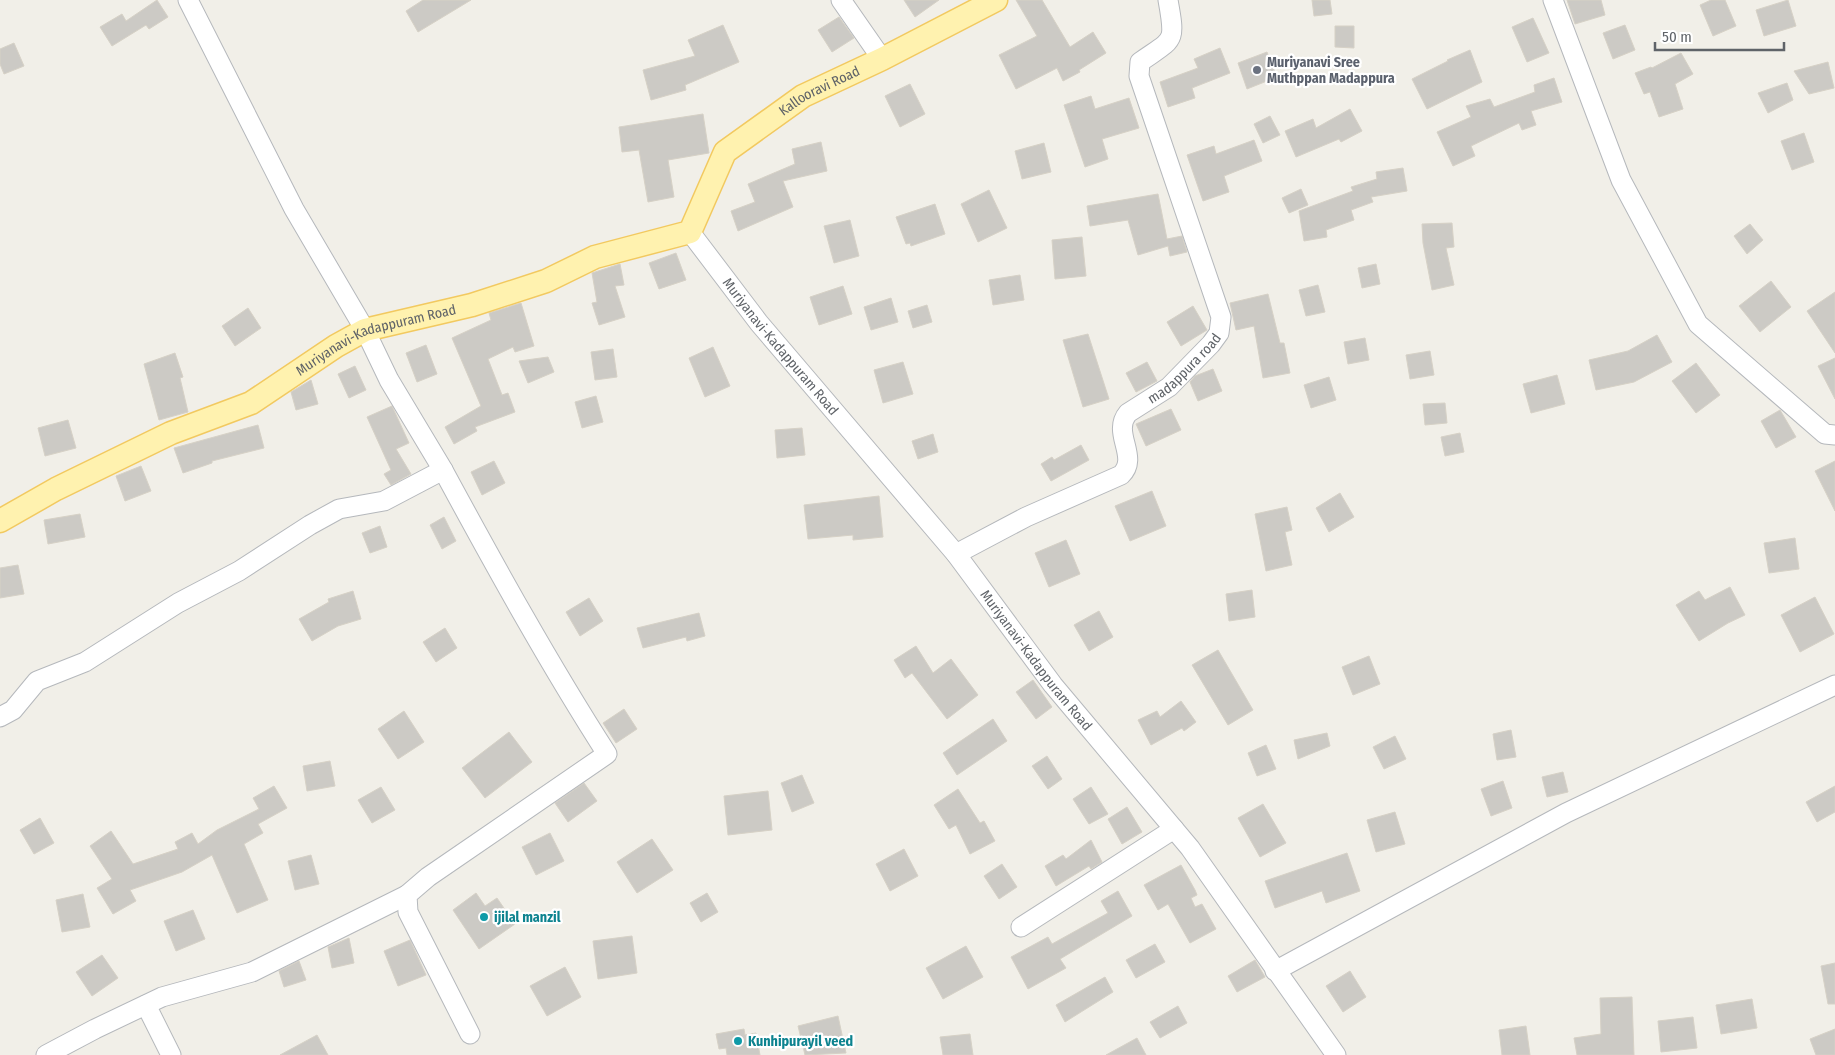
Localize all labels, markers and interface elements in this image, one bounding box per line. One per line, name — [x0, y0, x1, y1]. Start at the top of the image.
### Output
scale bar — [1655, 20, 1784, 52]
text: 50 m — [1662, 28, 1692, 46]
place label: Muriyanavi Sree Muthppan Madappura — [1267, 54, 1395, 87]
street label: Kallooravi Road — [776, 63, 863, 120]
marker: Muriyanavi Sree Muthppan Madappura — [1251, 64, 1263, 76]
street label: Muriyanavi-Kadappuram Road — [719, 275, 842, 419]
street label: Muriyanavi-Kadappuram Road — [293, 301, 458, 379]
street label: madappura road — [1145, 330, 1225, 407]
street label: Muriyanavi-Kadappuram Road — [977, 587, 1096, 734]
place label: ijilal manzil — [494, 909, 561, 926]
marker: ijilal manzil — [478, 911, 490, 923]
place label: Kunhipurayil veed — [748, 1033, 853, 1050]
marker: Kunhipurayil veed — [732, 1035, 744, 1047]

